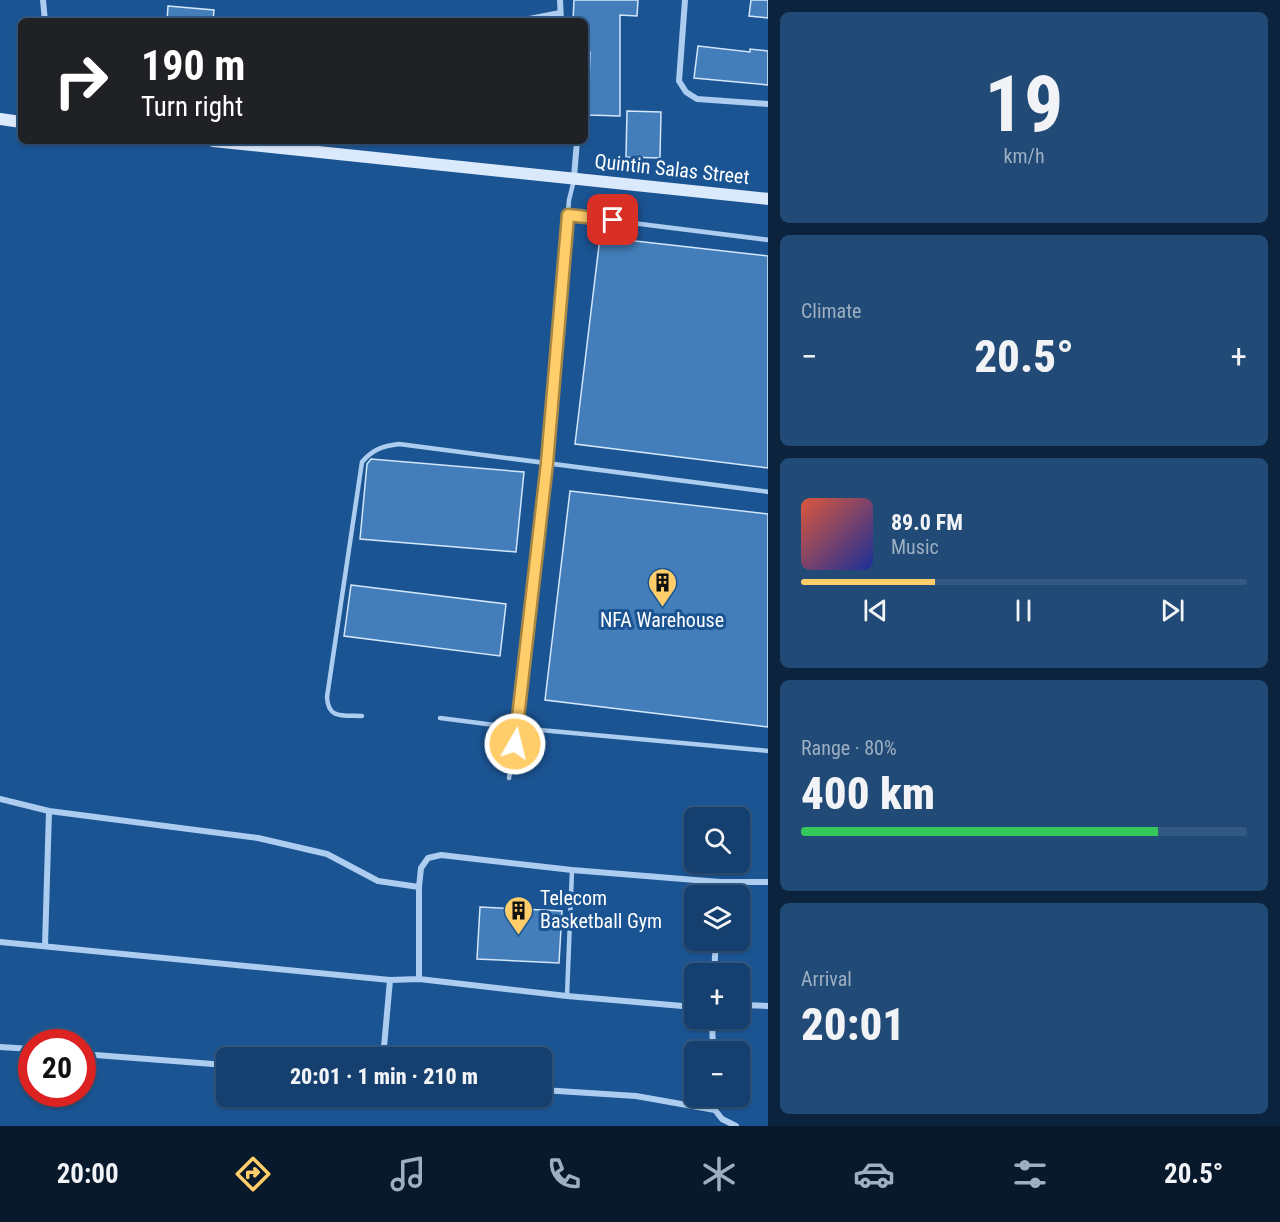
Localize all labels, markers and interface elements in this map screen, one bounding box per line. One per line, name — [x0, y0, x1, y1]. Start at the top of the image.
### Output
text: 190 m — [141, 41, 246, 90]
icon: right — [42, 42, 120, 120]
text: 19 — [985, 59, 1063, 150]
text: Turn right — [141, 91, 243, 123]
text: km/h — [1003, 144, 1045, 168]
street label: Quintin Salas Street — [593, 149, 751, 189]
pin — [587, 194, 638, 245]
icon: arrive — [596, 203, 629, 236]
text: Climate — [801, 299, 861, 323]
text: 20.5° — [974, 330, 1074, 383]
text: − — [801, 337, 818, 376]
text: + — [1231, 337, 1247, 376]
text: 89.0 FM — [891, 510, 963, 535]
text: Music — [891, 535, 939, 559]
building icon: NFA Warehouse — [646, 566, 678, 608]
icon: previous — [859, 594, 892, 627]
icon: pause — [1007, 594, 1040, 627]
icon: next — [1156, 594, 1189, 627]
place label: NFA Warehouse — [600, 608, 724, 632]
position arrow — [483, 712, 547, 776]
text: Range · 80% — [801, 736, 897, 760]
text: 400 km — [801, 767, 935, 820]
map controls — [684, 807, 750, 1107]
button: search — [684, 807, 750, 873]
button: layers — [684, 885, 750, 951]
place label: Telecom Basketball Gym — [540, 886, 662, 933]
building icon: Telecom Basketball Gym — [503, 894, 535, 936]
button: + — [684, 963, 750, 1029]
text: Arrival — [801, 967, 852, 991]
text: 20:01 — [801, 998, 905, 1051]
speed limit sign: 20 — [18, 1029, 96, 1107]
button: − — [684, 1041, 750, 1107]
text: 20:01 · 1 min · 210 m — [290, 1064, 478, 1089]
icon: directions — [232, 1153, 274, 1195]
icon: music — [387, 1153, 429, 1195]
icon: phone — [543, 1153, 585, 1195]
icon: climate — [698, 1153, 740, 1195]
icon: car — [853, 1153, 895, 1195]
icon: filters — [1009, 1153, 1051, 1195]
text: 20:00 — [57, 1158, 119, 1190]
text: 20.5° — [1164, 1158, 1223, 1190]

